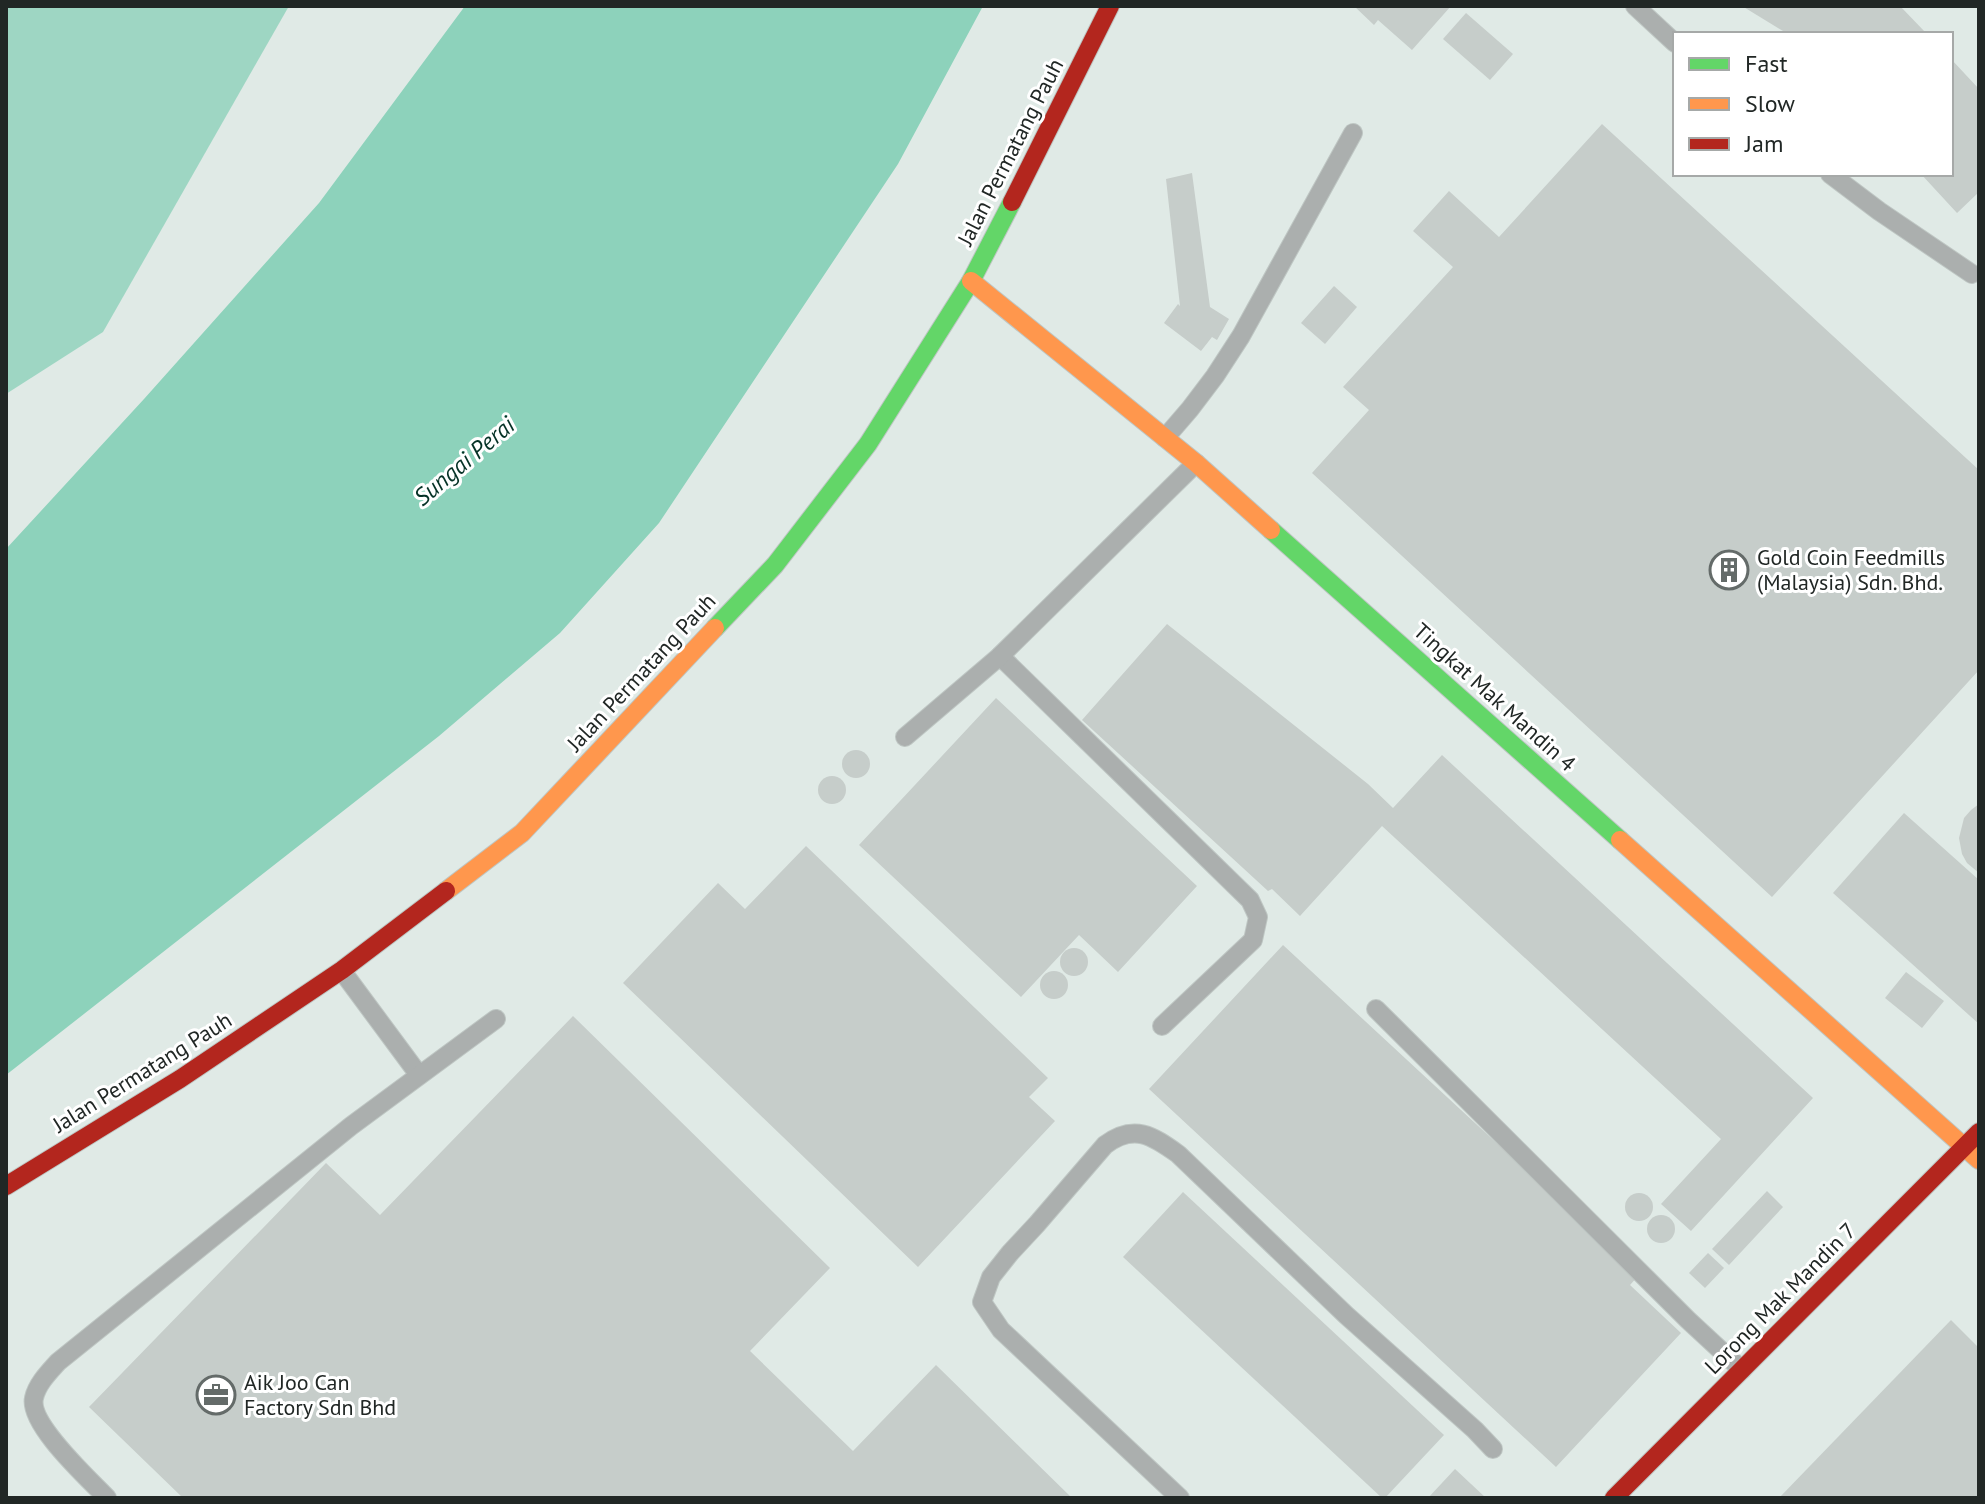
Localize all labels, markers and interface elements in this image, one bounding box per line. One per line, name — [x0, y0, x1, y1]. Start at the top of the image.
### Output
legend — [1673, 32, 1953, 176]
text: Fast — [1745, 48, 1788, 79]
street label: Jalan Permatang Pauh — [950, 54, 1069, 251]
text: Slow — [1745, 88, 1795, 119]
text: Jam — [1744, 128, 1783, 159]
water label: Sungai Perai — [407, 409, 522, 512]
place label: Gold Coin Feedmills (Malaysia) Sdn. Bhd. — [1757, 543, 1945, 596]
building icon: Gold Coin Feedmills (Malaysia) Sdn. Bhd. — [1708, 549, 1750, 591]
street label: Jalan Permatang Pauh — [560, 587, 721, 758]
street label: Tingkat Mak Mandin 4 — [1408, 617, 1582, 777]
street label: Jalan Permatang Pauh — [46, 1006, 237, 1139]
street label: Lorong Mak Mandin 7 — [1698, 1216, 1862, 1380]
place label: Aik Joo Can Factory Sdn Bhd — [244, 1368, 396, 1421]
office icon: Aik Joo Can Factory Sdn Bhd — [195, 1374, 237, 1416]

